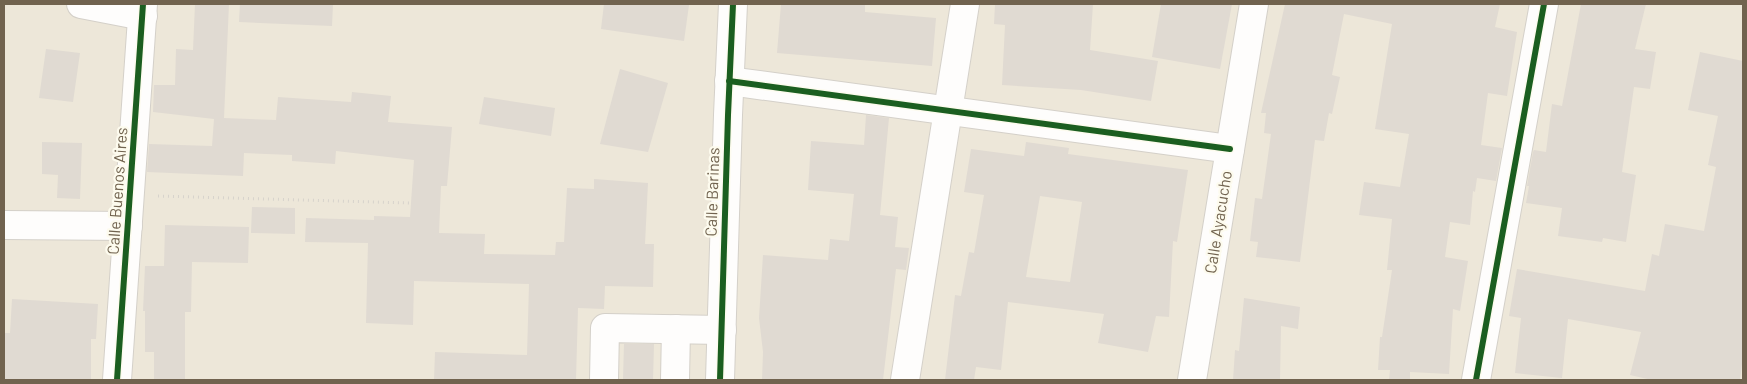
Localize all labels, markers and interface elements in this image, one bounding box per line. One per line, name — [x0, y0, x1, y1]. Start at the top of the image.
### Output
street label: Calle Buenos Aires — [103, 127, 130, 255]
street label: Calle Barinas — [700, 147, 723, 237]
street label: Calle Ayacucho — [1200, 169, 1235, 275]

